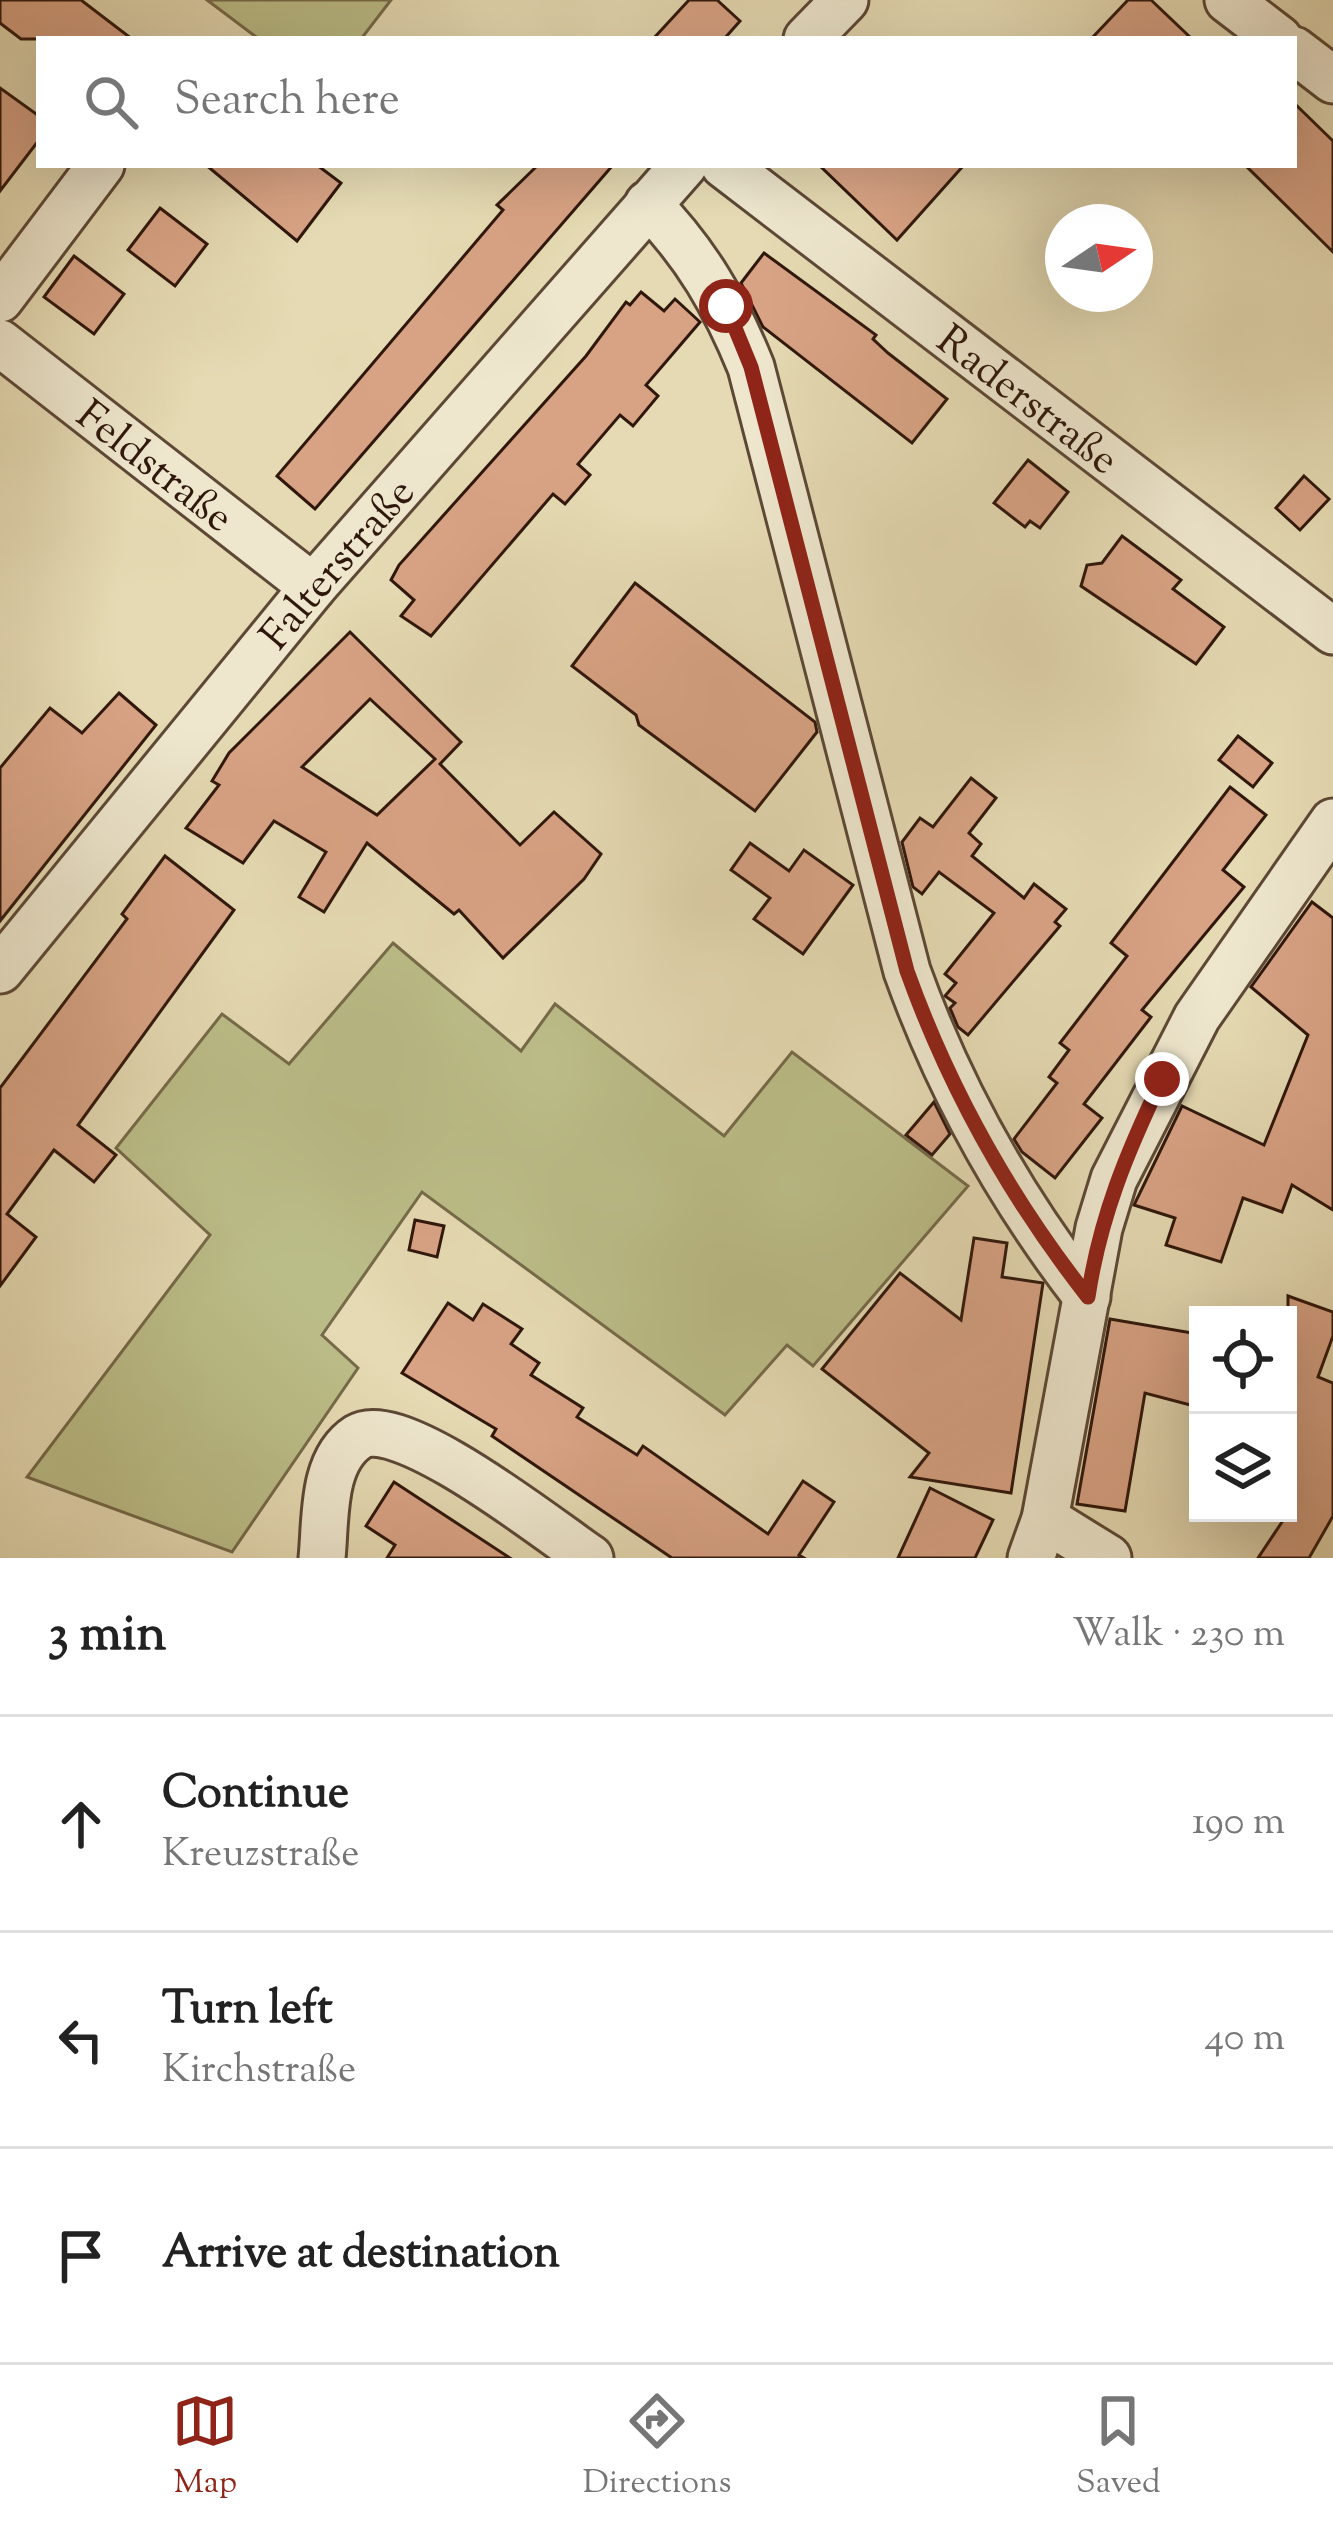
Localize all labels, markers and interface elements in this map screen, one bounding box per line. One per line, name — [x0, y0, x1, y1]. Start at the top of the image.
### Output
search box — [36, 36, 1297, 168]
icon: search — [78, 69, 144, 135]
text: Search here — [174, 70, 400, 135]
north arrow — [1045, 204, 1153, 312]
route start — [699, 279, 753, 333]
street label: Raderstraße — [922, 313, 1130, 492]
street label: Feldstraße — [62, 388, 244, 549]
street label: Falterstraße — [248, 466, 431, 665]
route end — [1135, 1052, 1189, 1106]
map controls — [1189, 1306, 1297, 1522]
button: locate — [1189, 1306, 1297, 1414]
button: layers — [1189, 1414, 1297, 1522]
text: 3 min — [48, 1600, 166, 1673]
text: Walk · 230 m — [1072, 1608, 1285, 1664]
text: Continue — [162, 1763, 349, 1828]
icon: ahead — [48, 1791, 114, 1857]
text: 190 m — [1192, 1796, 1285, 1852]
text: Kreuzstraße — [162, 1828, 359, 1884]
text: Turn left — [162, 1979, 333, 2044]
icon: left — [48, 2007, 114, 2073]
text: 40 m — [1205, 2012, 1285, 2068]
text: Kirchstraße — [162, 2044, 356, 2100]
icon: arrive — [48, 2223, 114, 2289]
text: Arrive at destination — [162, 2223, 560, 2288]
tab: Map — [172, 2388, 238, 2508]
tab: Directions — [583, 2388, 732, 2508]
tab: Saved — [1076, 2388, 1161, 2508]

